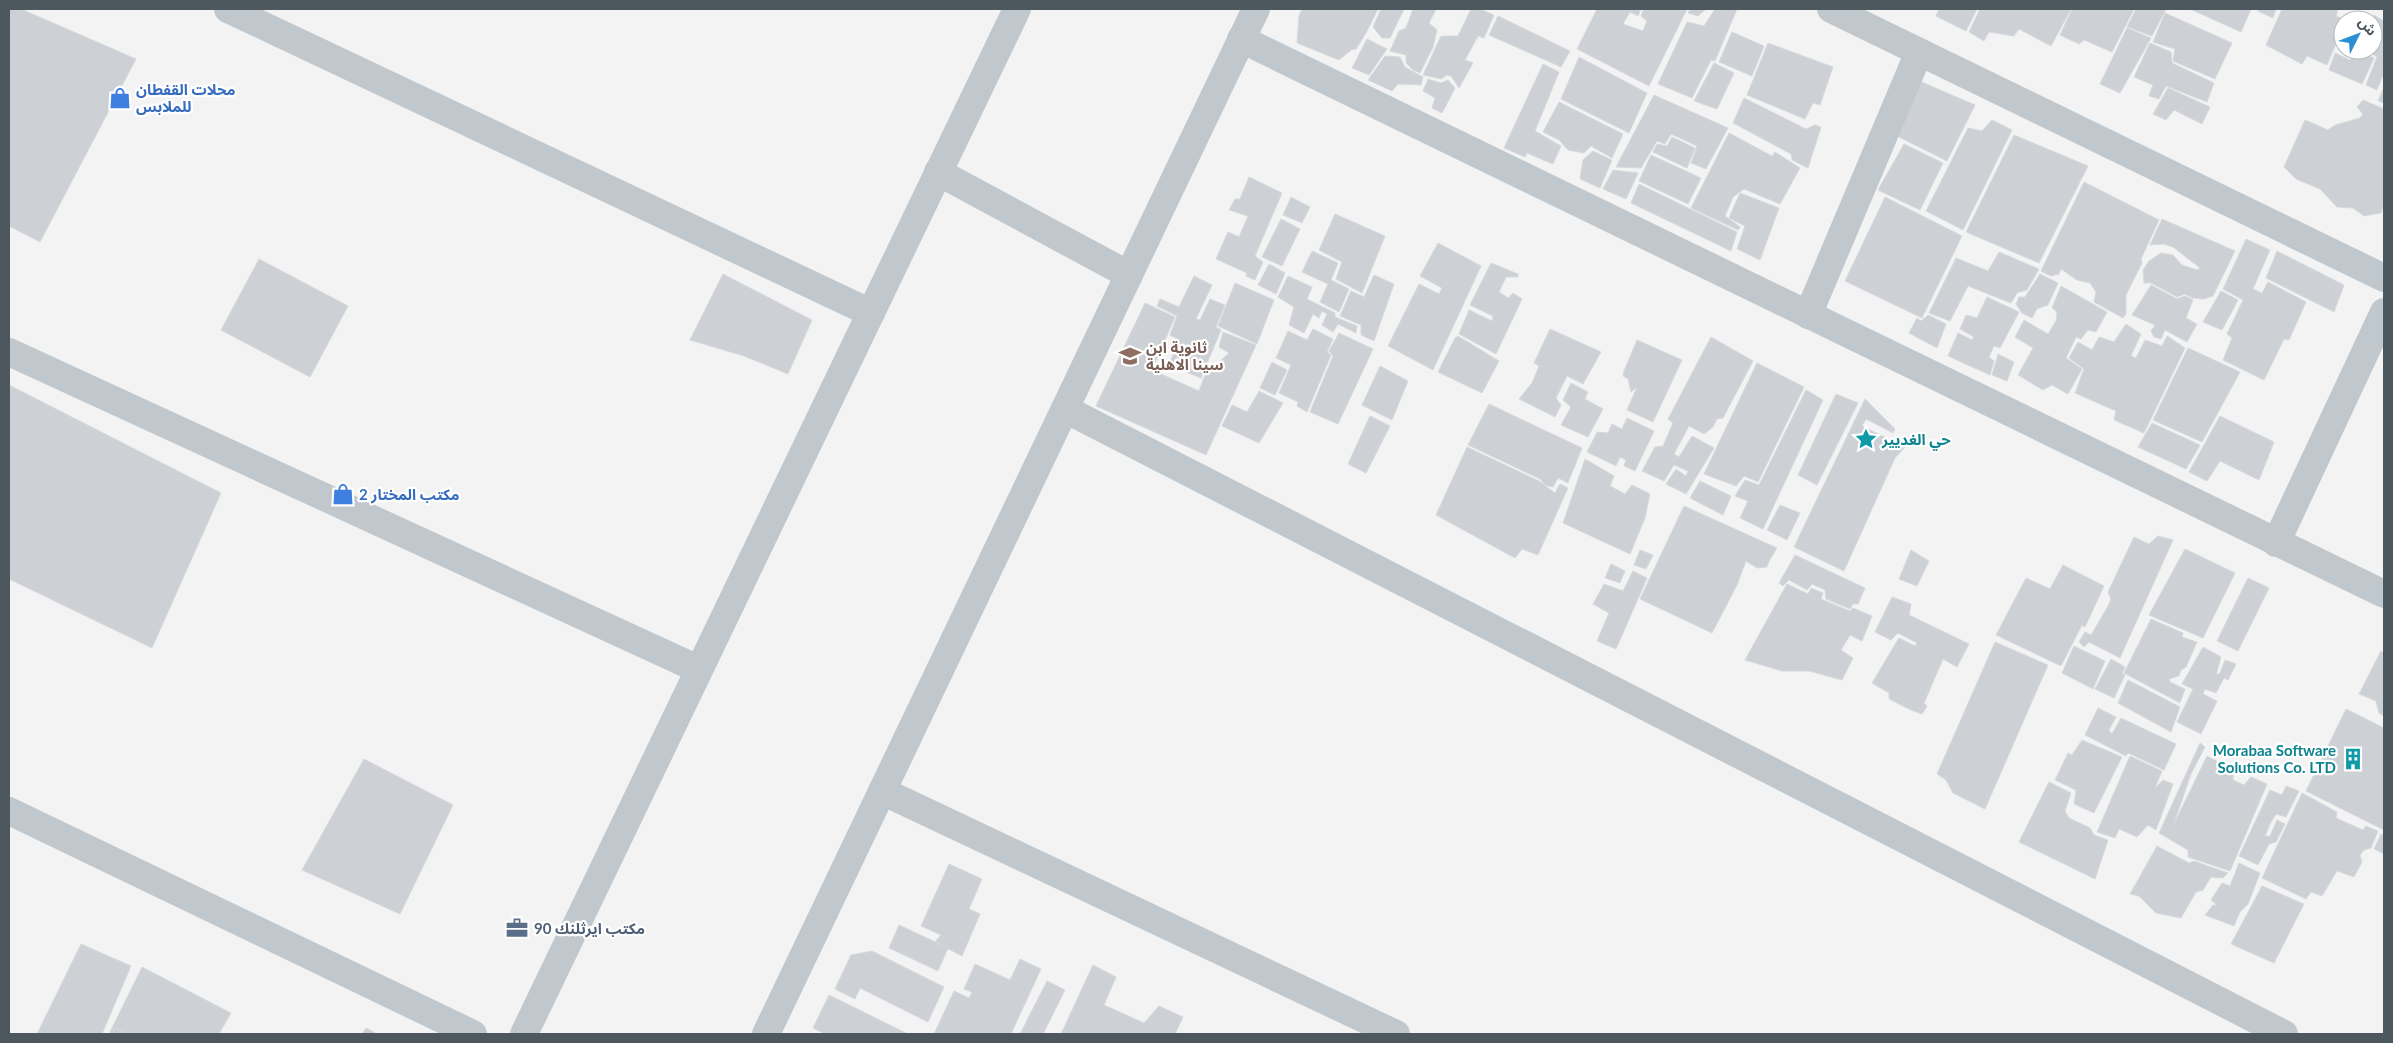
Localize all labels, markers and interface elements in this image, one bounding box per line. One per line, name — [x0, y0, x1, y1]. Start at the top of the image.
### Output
north arrow — [2333, 10, 2383, 60]
text: ش — [2355, 13, 2381, 39]
place label: محلات القفطان للملابس — [136, 80, 236, 116]
shop icon: محلات القفطان للملابس — [107, 85, 133, 111]
place label: ثانوية ابن سينا الاهلية — [1146, 338, 1223, 373]
school or university icon: ثانوية ابن سينا الاهلية — [1117, 343, 1143, 369]
place icon: حي الغديير — [1853, 426, 1879, 452]
place label: حي الغديير — [1881, 430, 1951, 451]
shop icon: مكتب المختار 2 — [330, 481, 356, 507]
place label: مكتب المختار 2 — [359, 485, 459, 504]
place label: Morabaa Software Solutions Co. LTD — [2213, 741, 2336, 776]
building icon: Morabaa Software Solutions Co. LTD — [2340, 746, 2366, 772]
office icon: مكتب ايرثلنك 90 — [504, 915, 530, 941]
place label: مكتب ايرثلنك 90 — [534, 919, 645, 938]

